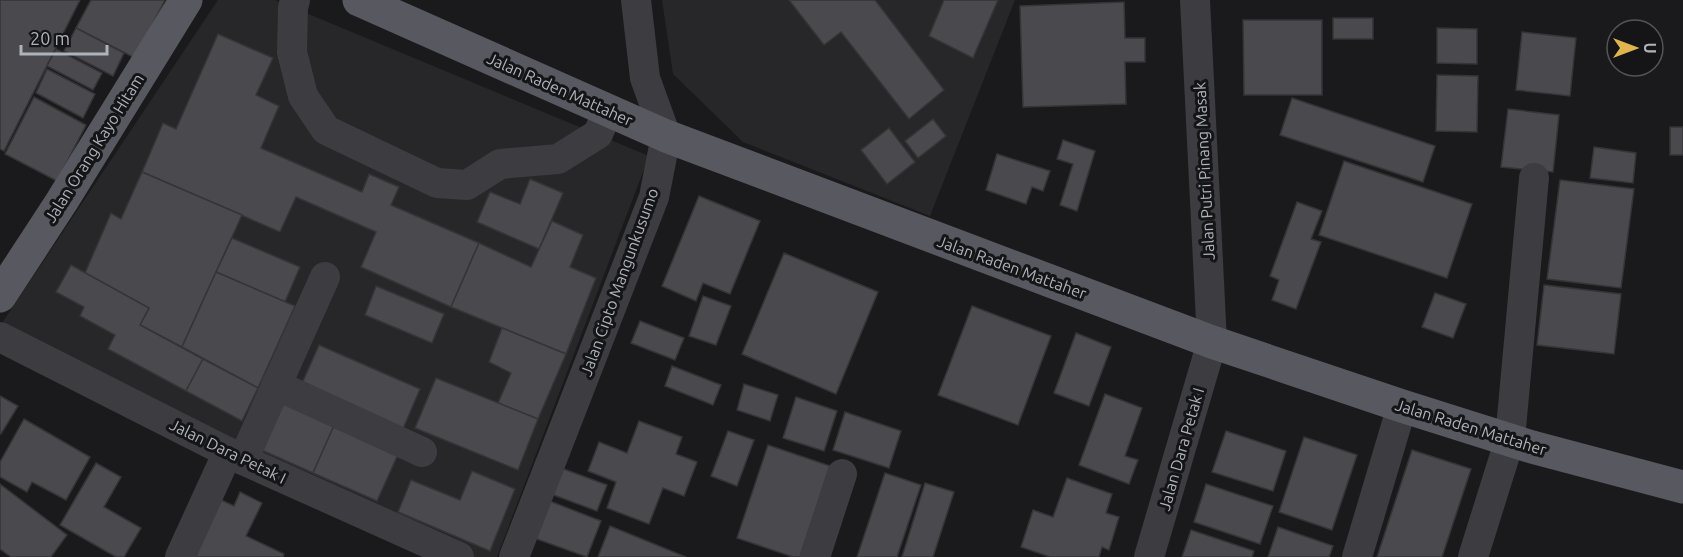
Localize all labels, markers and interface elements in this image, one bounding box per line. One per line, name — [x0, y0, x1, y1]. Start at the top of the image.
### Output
scale bar — [21, 18, 106, 56]
north arrow — [1605, 18, 1665, 78]
text: 20 m — [30, 28, 70, 48]
text: U — [1641, 42, 1659, 54]
street label: Jalan Raden Mattaher — [484, 49, 636, 129]
street label: Jalan Orang Kayo Hitam — [41, 70, 147, 226]
street label: Jalan Putri Pinang Masak — [1190, 82, 1218, 260]
street label: Jalan Cipto Mangunkusumo — [577, 185, 661, 379]
street label: Jalan Raden Mattaher — [935, 232, 1089, 302]
street label: Jalan Dara Petak I — [1155, 385, 1207, 513]
street label: Jalan Raden Mattaher — [1393, 395, 1549, 459]
street label: Jalan Dara Petak I — [167, 415, 289, 487]

